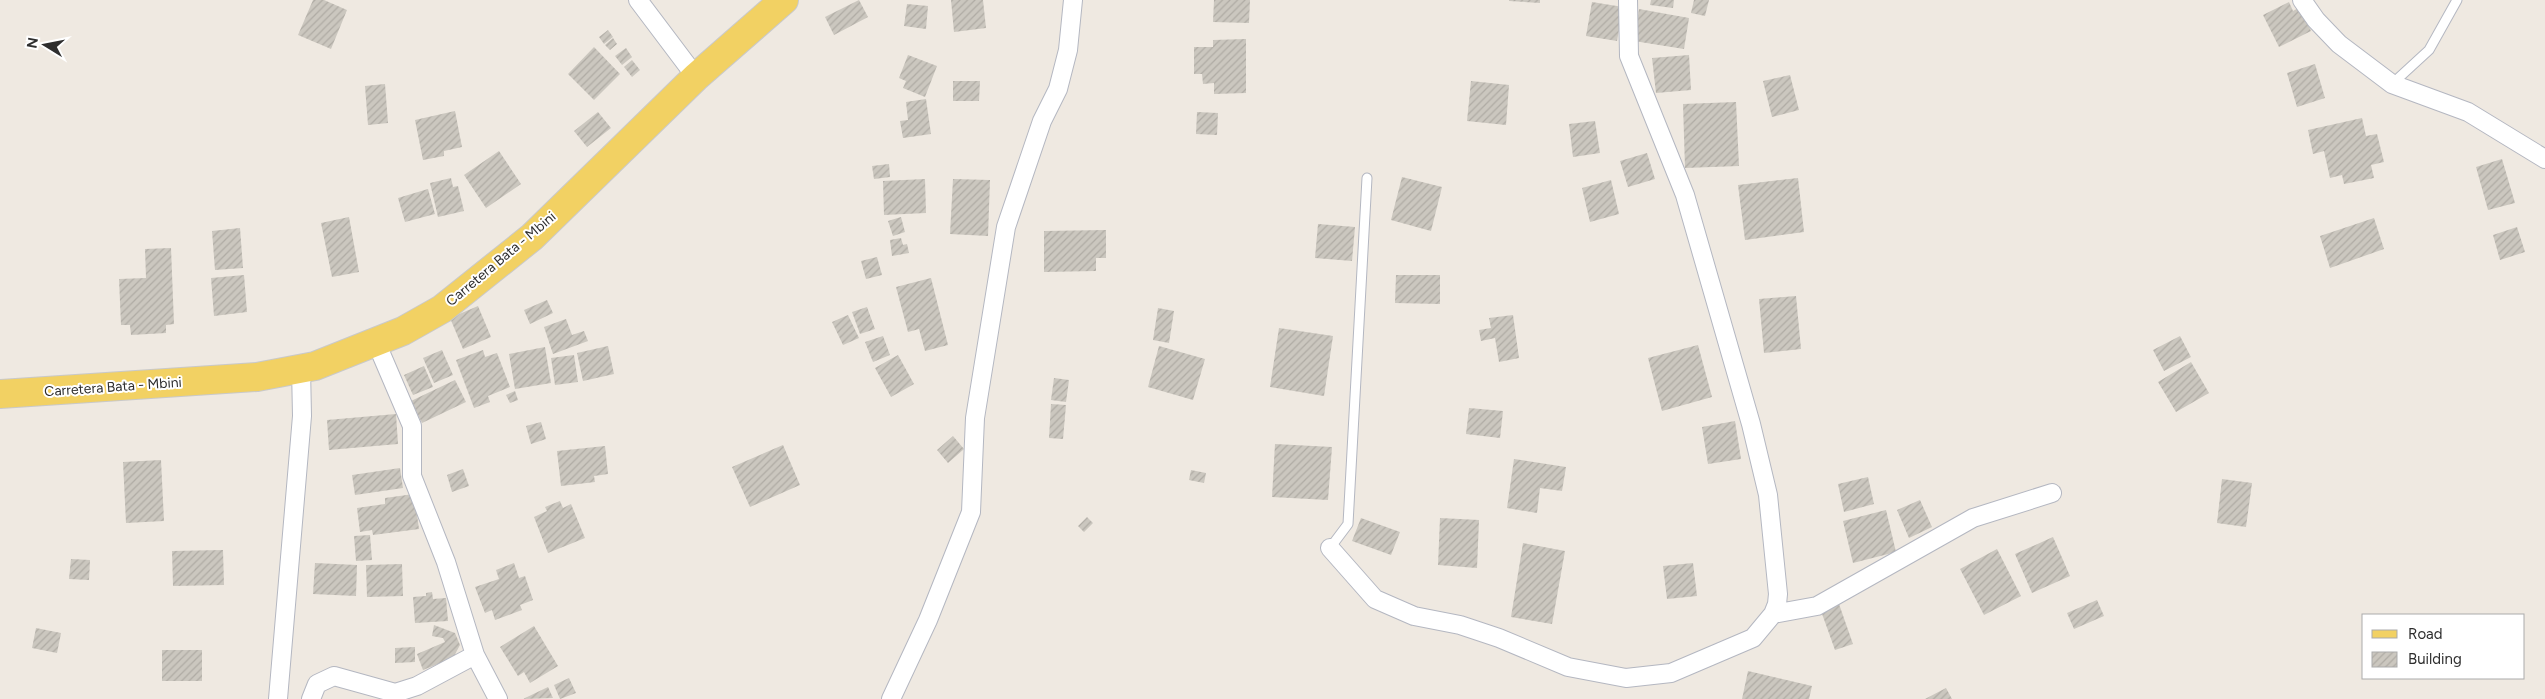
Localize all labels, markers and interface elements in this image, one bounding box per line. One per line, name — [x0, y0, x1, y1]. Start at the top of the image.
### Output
north arrow — [20, 20, 70, 70]
text: N — [23, 36, 42, 50]
street label: Carretera Bata - Mbini — [443, 208, 559, 310]
street label: Carretera Bata - Mbini — [44, 374, 182, 400]
legend — [2362, 614, 2525, 679]
text: Road — [2408, 625, 2443, 643]
text: Building — [2408, 650, 2462, 668]

